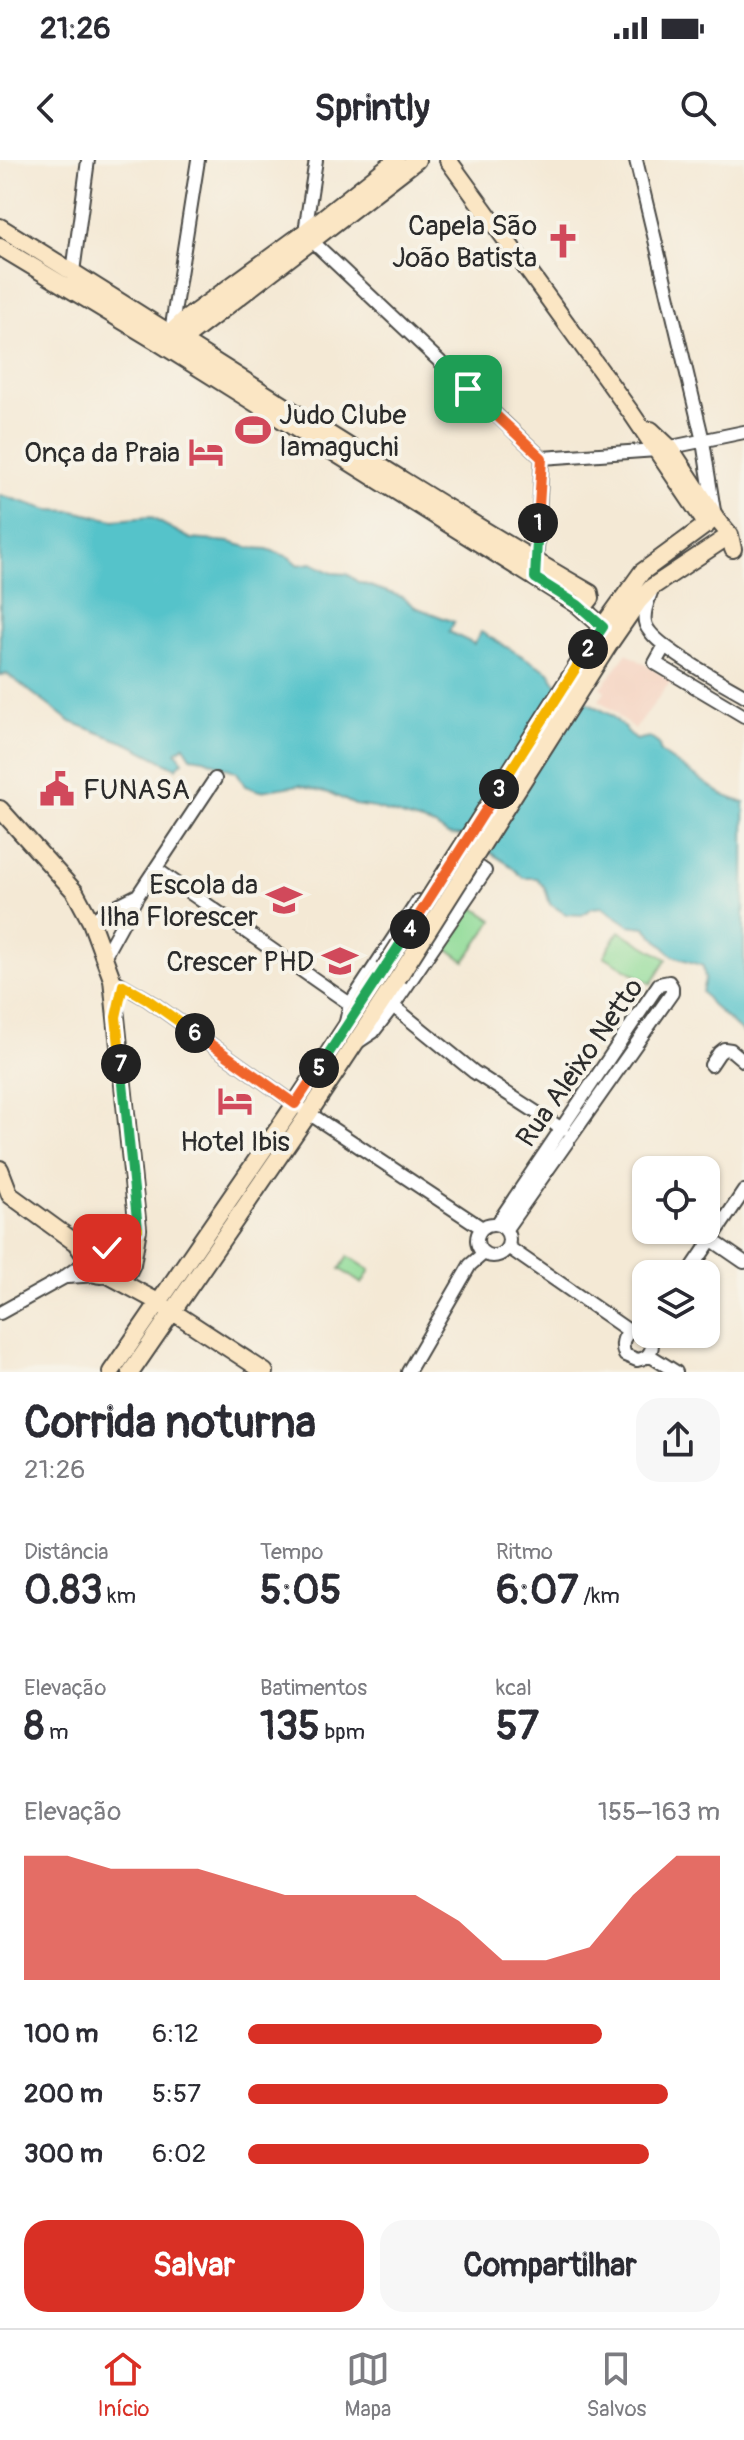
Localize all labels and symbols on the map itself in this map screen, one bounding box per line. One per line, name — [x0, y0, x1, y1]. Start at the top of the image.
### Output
place label: Capela São João Batista — [392, 209, 537, 276]
church icon: Capela São João Batista — [544, 222, 582, 260]
pin — [434, 355, 502, 423]
place label: Judo Clube Iamaguchi — [279, 398, 407, 465]
sports icon: Judo Clube Iamaguchi — [234, 411, 272, 449]
hotel icon: Onça da Praia — [187, 433, 225, 471]
place label: Onça da Praia — [24, 436, 180, 471]
pin: 1 — [518, 503, 558, 543]
pin: 2 — [568, 629, 608, 669]
pin: 3 — [479, 769, 519, 809]
public building icon: FUNASA — [38, 770, 76, 808]
place label: FUNASA — [83, 773, 190, 808]
place label: Escola da Ilha Florescer — [99, 868, 258, 935]
school or university icon: Escola da Ilha Florescer — [265, 881, 303, 919]
pin: 4 — [390, 909, 430, 949]
school or university icon: Crescer PHD — [321, 942, 359, 980]
place label: Crescer PHD — [166, 945, 314, 980]
street label: Rua Aleixo Netto — [509, 972, 651, 1154]
pin: 6 — [175, 1013, 215, 1053]
pin: 7 — [101, 1044, 141, 1084]
pin: 5 — [299, 1048, 339, 1088]
hotel icon: Hotel Ibis — [216, 1082, 254, 1120]
place label: Hotel Ibis — [180, 1125, 290, 1160]
pin — [73, 1214, 141, 1282]

